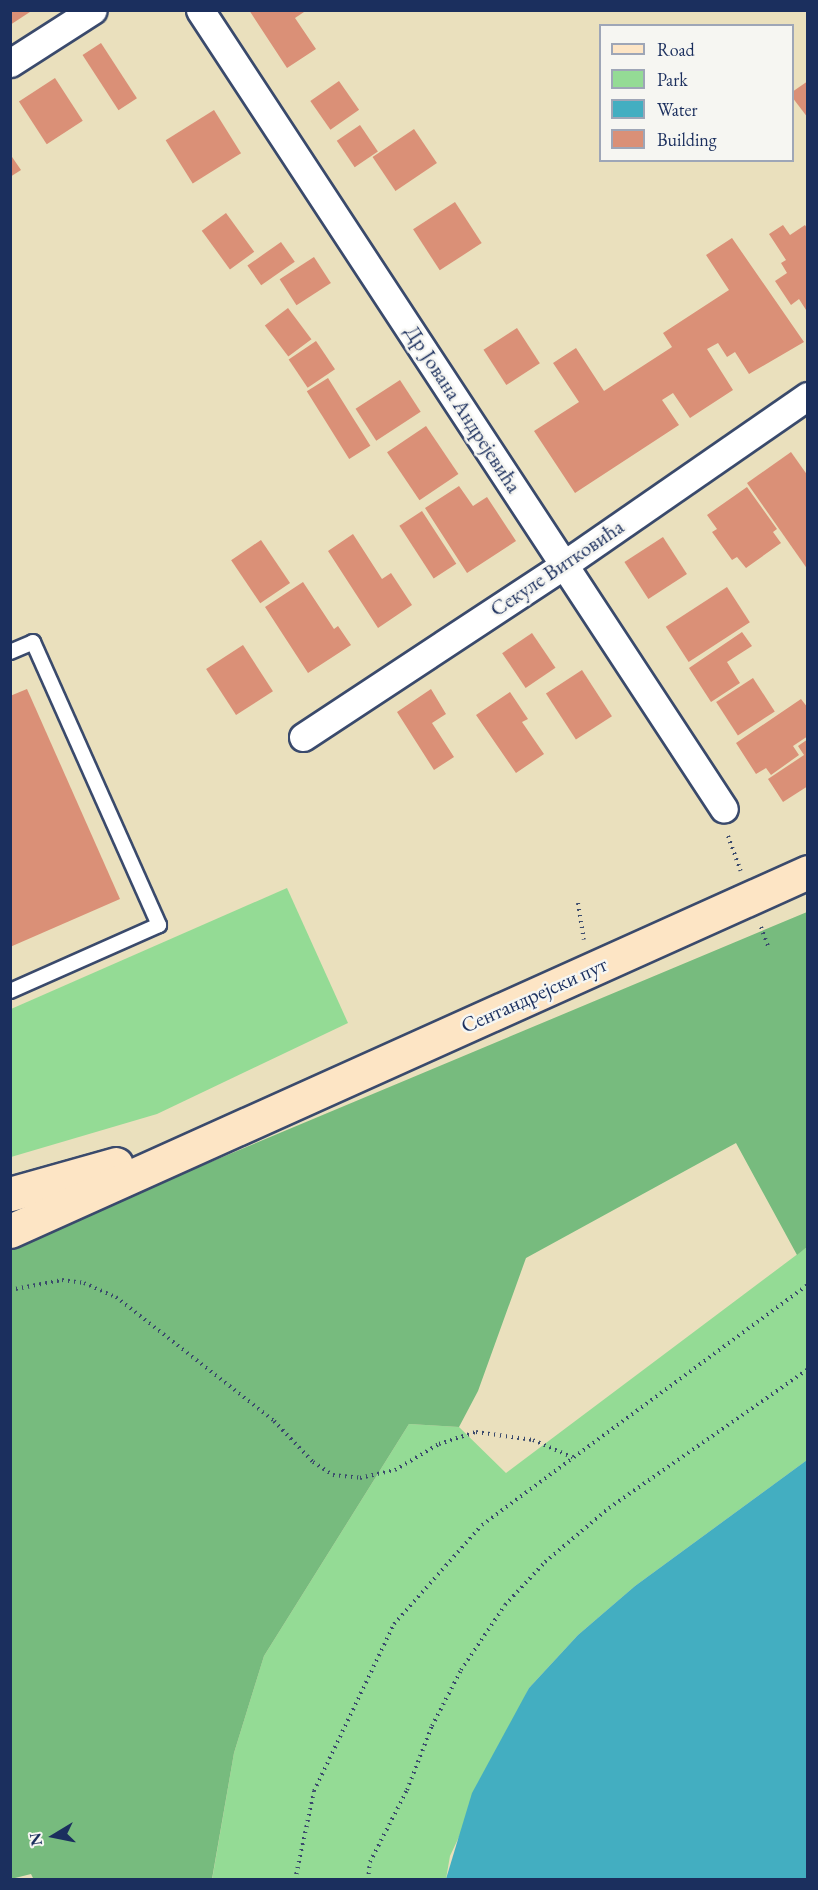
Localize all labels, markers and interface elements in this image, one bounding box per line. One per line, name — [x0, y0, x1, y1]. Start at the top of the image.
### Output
legend — [599, 24, 794, 162]
text: Road — [657, 38, 695, 61]
text: Park — [657, 68, 688, 91]
text: Water — [657, 98, 698, 121]
text: Building — [657, 128, 717, 151]
street label: Др Јована Андрејевића — [399, 321, 527, 497]
street label: Секуле Витковића — [485, 514, 629, 622]
street label: Сентандрејски пут — [457, 952, 611, 1038]
north arrow — [24, 1806, 84, 1866]
text: N — [24, 1831, 47, 1847]

